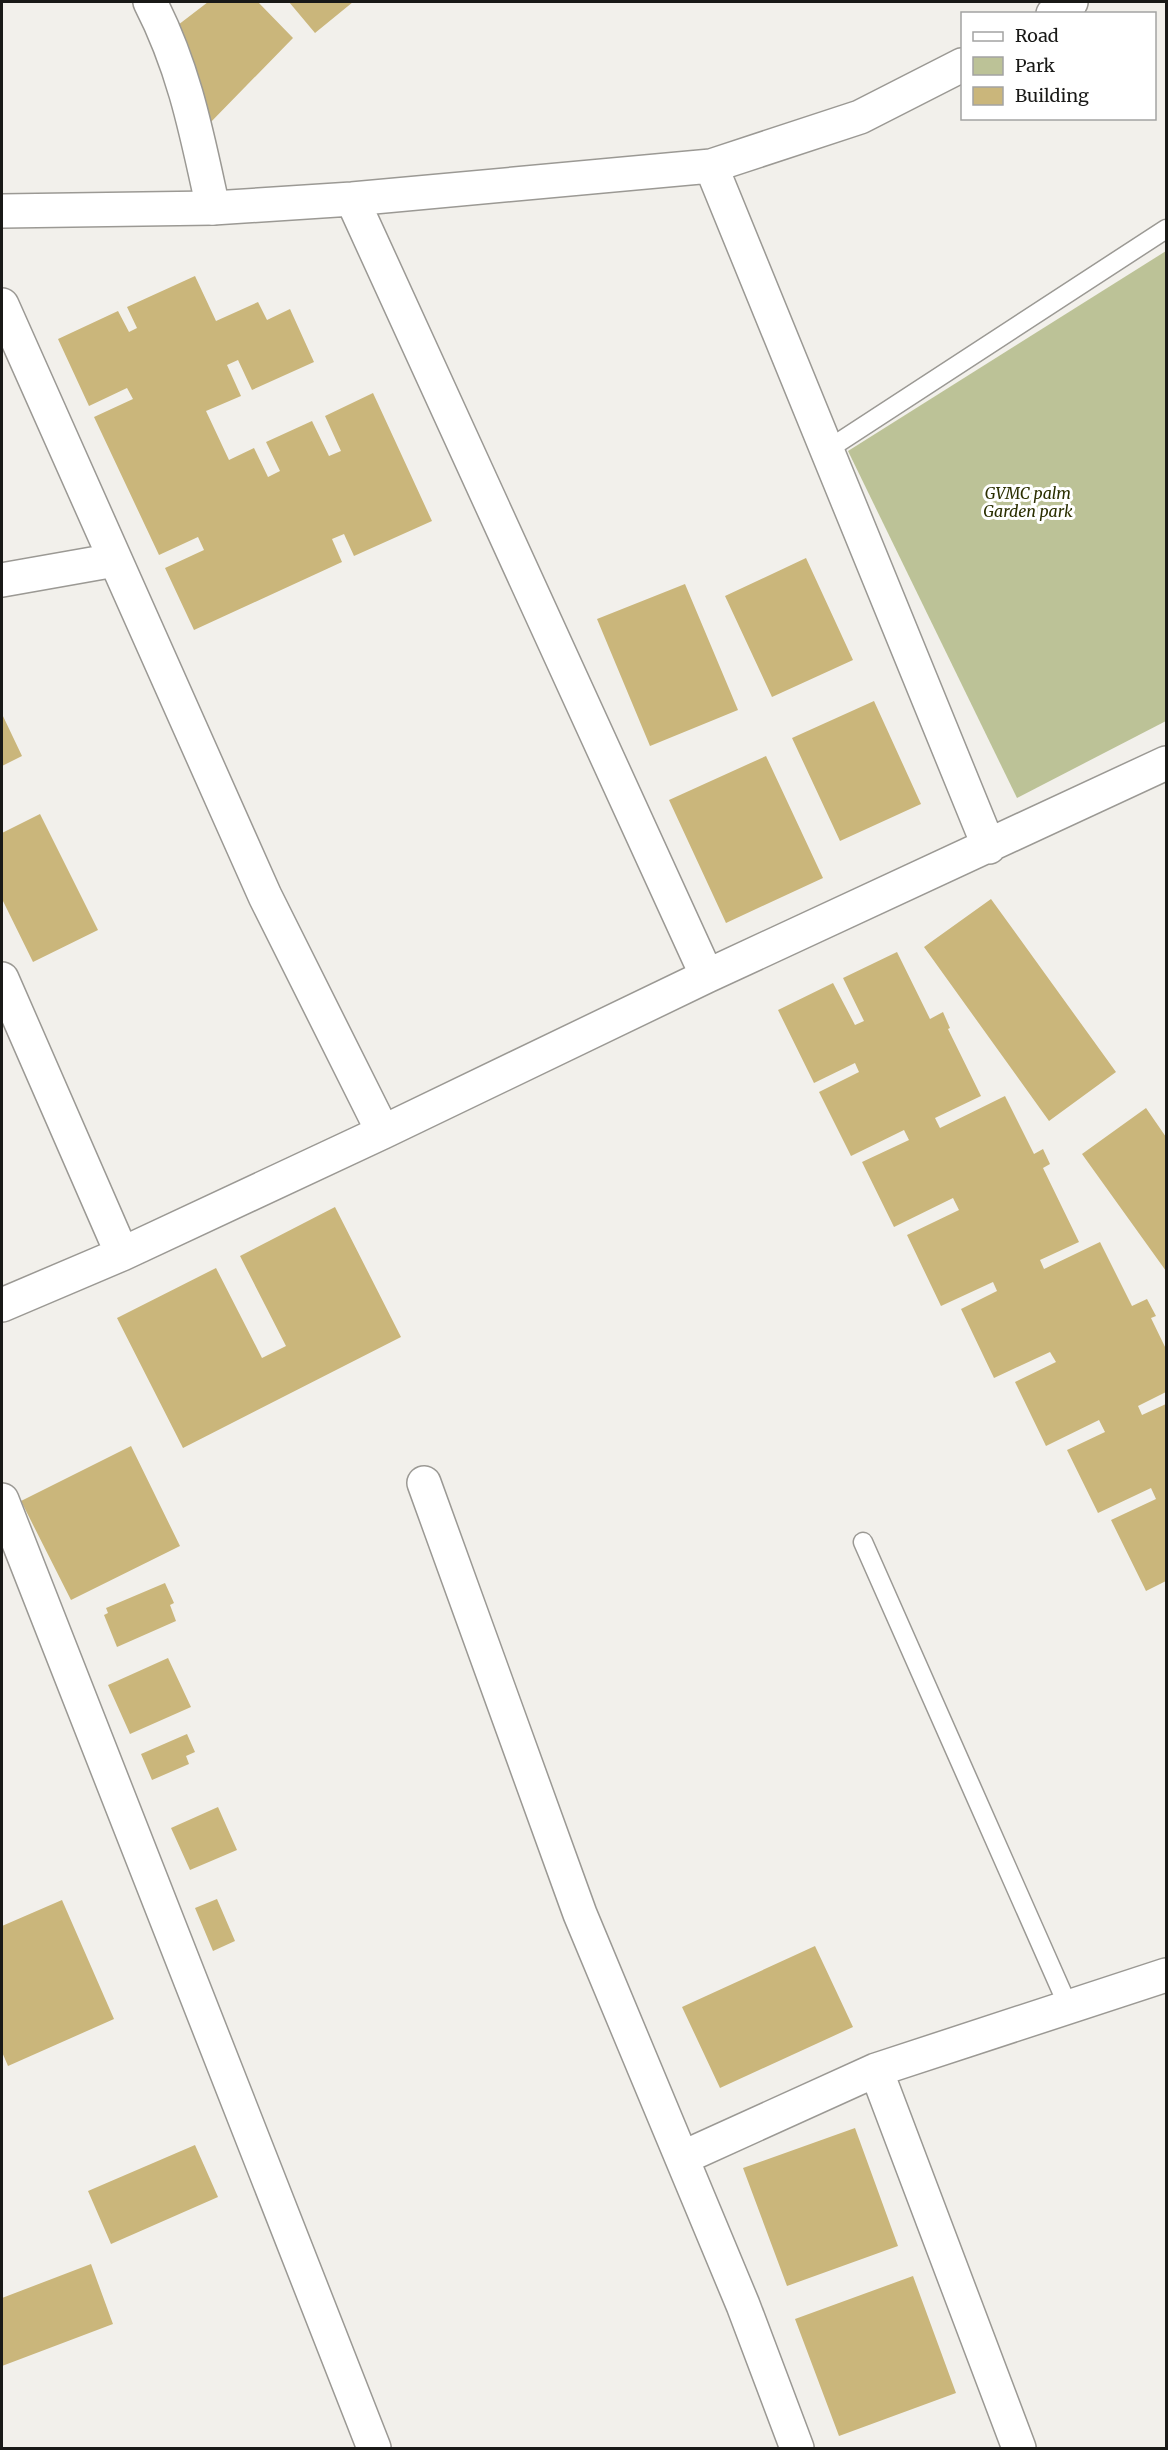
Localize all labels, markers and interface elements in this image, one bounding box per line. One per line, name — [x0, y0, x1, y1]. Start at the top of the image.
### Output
legend — [961, 12, 1156, 120]
text: Road — [1015, 24, 1059, 47]
text: Park — [1015, 54, 1056, 77]
text: Building — [1015, 84, 1089, 107]
park label: GVMC palm Garden park — [983, 483, 1073, 521]

